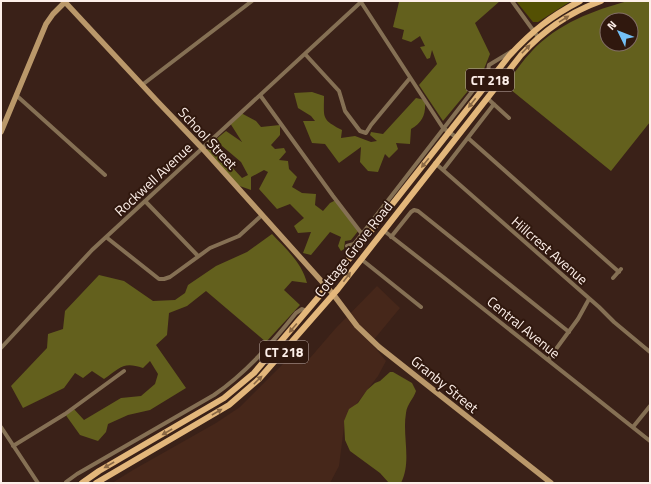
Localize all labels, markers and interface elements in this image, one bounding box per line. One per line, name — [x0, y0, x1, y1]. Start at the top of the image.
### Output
north arrow — [599, 12, 639, 52]
one-way arrow — [558, 15, 570, 22]
text: N — [603, 17, 620, 33]
one-way arrow — [522, 44, 531, 54]
road number: CT 218 — [466, 69, 514, 91]
one-way arrow — [467, 98, 476, 109]
street label: School Street — [174, 102, 242, 174]
street label: Rockwell Avenue — [109, 137, 197, 221]
one-way arrow — [420, 157, 429, 168]
street label: Cottage Grove Road — [309, 197, 397, 301]
street label: Hillcrest Avenue — [507, 211, 593, 289]
one-way arrow — [343, 271, 352, 282]
street label: Central Avenue — [483, 291, 565, 363]
one-way arrow — [288, 322, 297, 333]
road number: CT 218 — [260, 341, 308, 363]
street label: Granby Street — [407, 350, 483, 418]
one-way arrow — [253, 375, 263, 385]
one-way arrow — [211, 409, 223, 416]
one-way arrow — [161, 429, 172, 436]
one-way arrow — [103, 461, 115, 468]

